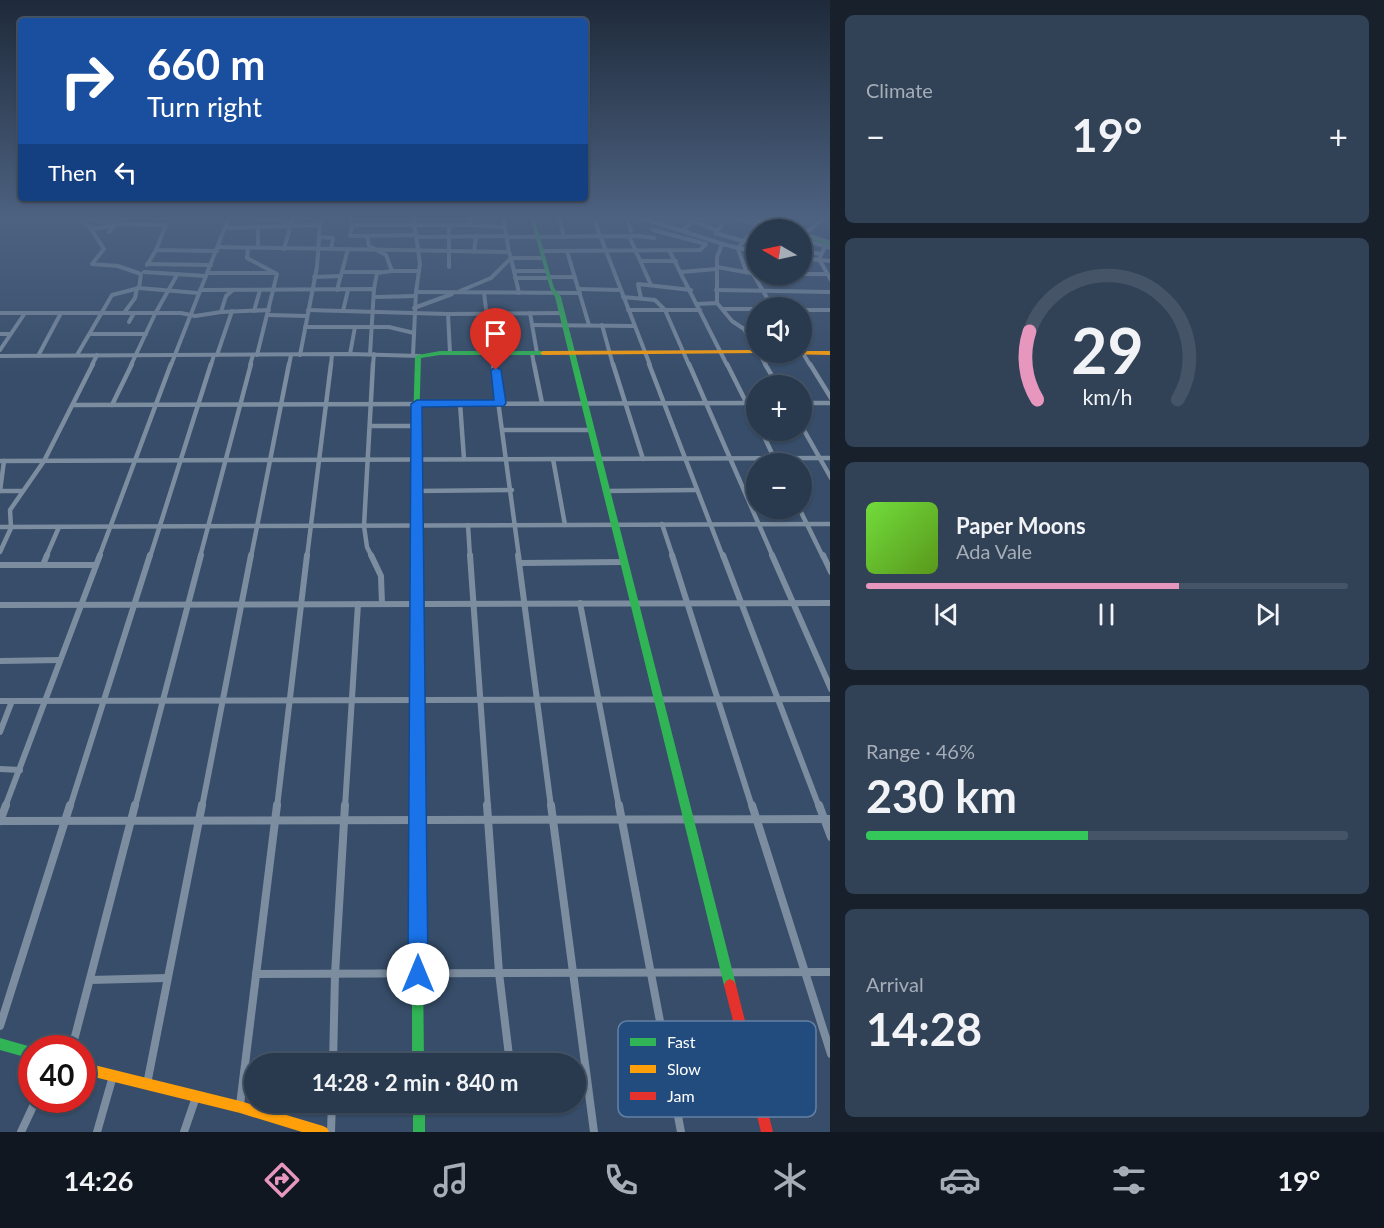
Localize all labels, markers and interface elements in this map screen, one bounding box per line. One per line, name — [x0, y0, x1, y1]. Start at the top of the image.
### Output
text: 660 m — [147, 39, 265, 89]
icon: right — [48, 42, 126, 120]
text: Climate — [866, 78, 933, 102]
text: Turn right — [147, 90, 262, 123]
text: 19° — [1072, 108, 1142, 162]
text: − — [866, 116, 885, 156]
text: + — [1329, 116, 1348, 156]
icon: left — [109, 156, 142, 189]
text: Then — [48, 159, 97, 186]
north arrow — [746, 219, 812, 285]
map controls — [746, 219, 812, 519]
button: sound — [746, 297, 812, 363]
pin — [470, 308, 521, 370]
text: 29 — [1071, 312, 1143, 387]
icon: arrive — [479, 317, 512, 350]
button: + — [746, 375, 812, 441]
text: km/h — [1082, 384, 1132, 410]
button: − — [746, 453, 812, 519]
text: Paper Moons — [956, 512, 1086, 539]
text: Ada Vale — [956, 539, 1032, 563]
icon: previous — [930, 598, 963, 631]
icon: pause — [1090, 598, 1123, 631]
icon: next — [1251, 598, 1284, 631]
text: Range · 46% — [866, 739, 975, 763]
text: 230 km — [866, 769, 1017, 823]
position arrow — [386, 942, 450, 1006]
text: Arrival — [866, 972, 924, 996]
text: 14:28 — [866, 1002, 982, 1056]
legend — [618, 1021, 816, 1117]
text: Fast — [667, 1032, 696, 1051]
speed limit sign: 40 — [18, 1035, 96, 1113]
text: Slow — [667, 1059, 701, 1078]
text: 14:28 · 2 min · 840 m — [312, 1069, 518, 1096]
text: Jam — [667, 1086, 695, 1105]
icon: directions — [261, 1159, 303, 1201]
icon: music — [430, 1159, 472, 1201]
icon: phone — [600, 1159, 642, 1201]
icon: climate — [769, 1159, 811, 1201]
icon: car — [939, 1159, 981, 1201]
icon: filters — [1108, 1159, 1150, 1201]
text: 14:26 — [64, 1164, 133, 1197]
text: 19° — [1278, 1164, 1320, 1197]

